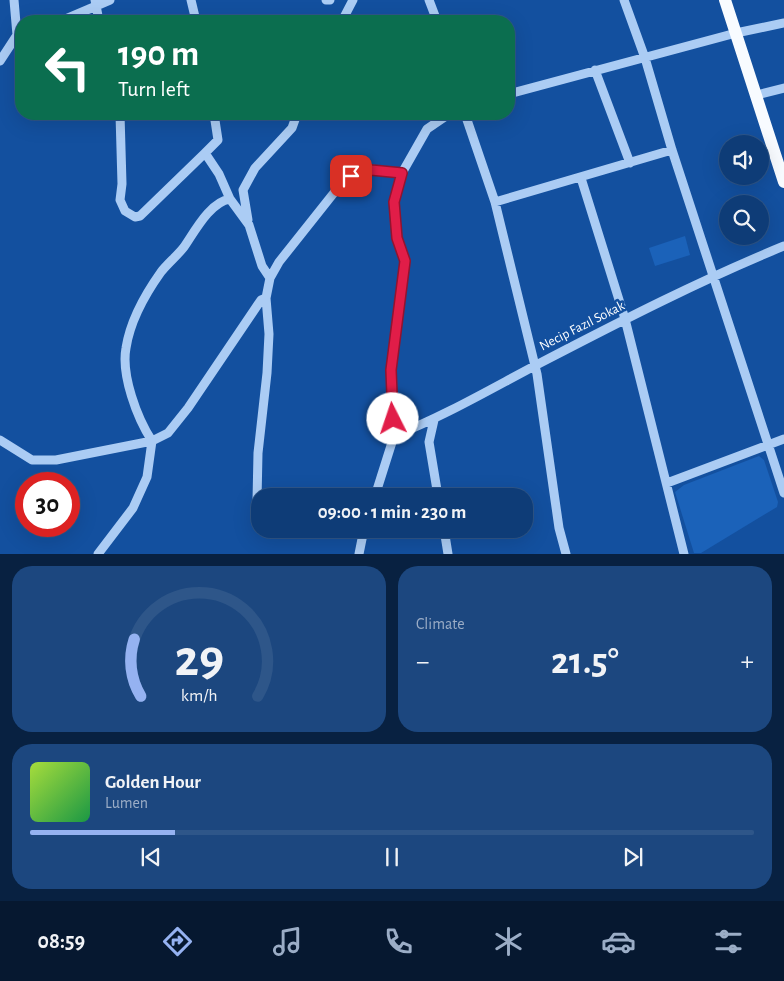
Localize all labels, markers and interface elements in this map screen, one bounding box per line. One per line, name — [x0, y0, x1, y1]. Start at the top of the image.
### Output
icon: left — [35, 35, 100, 100]
text: 190 m — [118, 37, 199, 72]
text: Turn left — [118, 78, 190, 100]
map controls — [719, 135, 769, 245]
button: sound — [719, 135, 769, 185]
pin — [330, 155, 372, 197]
icon: arrive — [337, 162, 365, 190]
button: search — [719, 195, 769, 245]
street label: Necip Fazıl Sokak — [537, 298, 627, 353]
position arrow — [366, 392, 418, 444]
speed limit sign: 30 — [15, 472, 80, 537]
text: 09:00 · 1 min · 230 m — [318, 503, 466, 522]
text: Climate — [416, 616, 465, 632]
text: 29 — [174, 633, 224, 685]
text: 21.5° — [551, 643, 619, 681]
text: − — [416, 648, 429, 676]
text: + — [741, 648, 754, 676]
text: km/h — [181, 687, 217, 705]
text: Golden Hour — [105, 773, 201, 792]
text: Lumen — [105, 795, 148, 811]
icon: previous — [137, 843, 165, 871]
icon: pause — [378, 843, 406, 871]
icon: next — [619, 843, 647, 871]
icon: directions — [160, 924, 195, 959]
icon: music — [270, 924, 305, 959]
icon: phone — [381, 924, 416, 959]
icon: climate — [491, 924, 526, 959]
icon: car — [601, 924, 636, 959]
icon: filters — [711, 924, 746, 959]
text: 08:59 — [38, 930, 85, 952]

